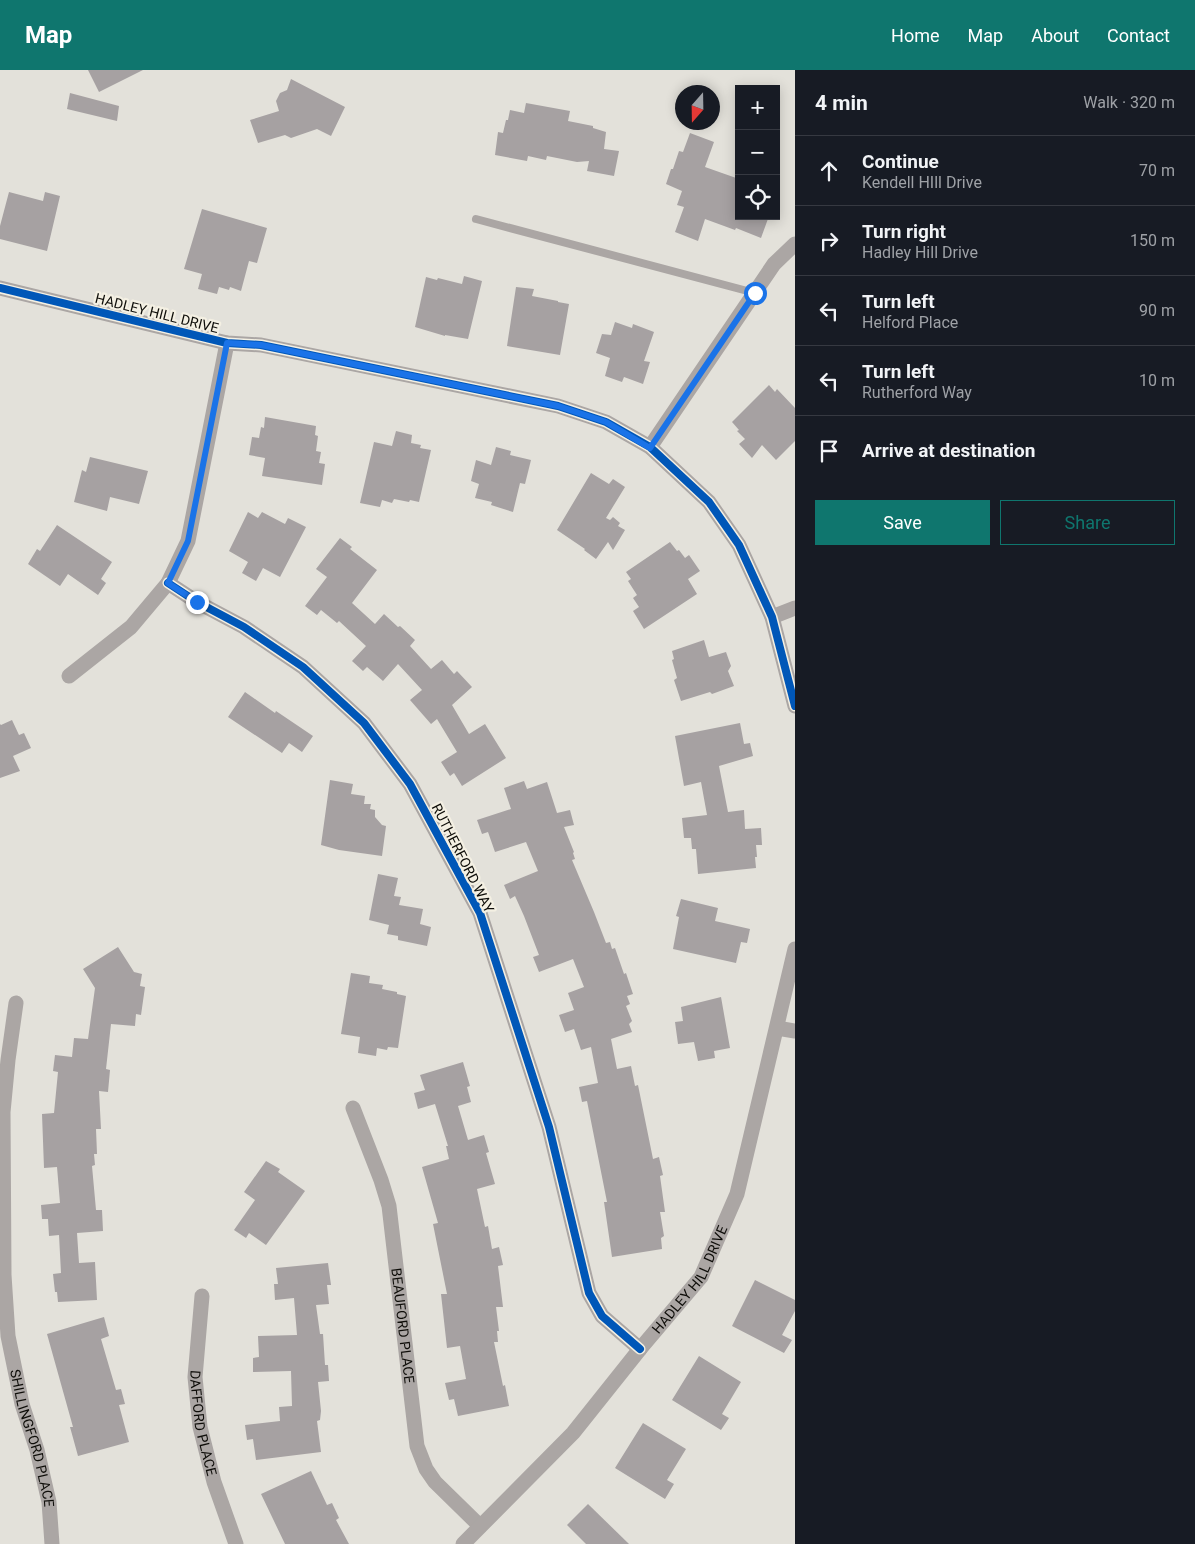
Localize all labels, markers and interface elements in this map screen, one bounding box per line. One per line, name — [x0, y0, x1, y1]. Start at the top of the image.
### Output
text: Map — [25, 21, 72, 49]
text: Home — [891, 25, 940, 46]
text: Map — [968, 25, 1003, 46]
text: About — [1031, 25, 1079, 46]
text: Contact — [1107, 25, 1170, 46]
north arrow — [675, 85, 720, 130]
map controls — [735, 85, 780, 220]
button: + — [735, 85, 780, 130]
text: 4 min — [815, 91, 868, 115]
text: Walk · 320 m — [1083, 93, 1175, 112]
button: − — [735, 130, 780, 175]
text: Continue — [862, 150, 939, 173]
icon: ahead — [815, 157, 843, 185]
text: 70 m — [1139, 161, 1175, 180]
text: Kendell HIll Drive — [862, 173, 982, 192]
button: locate — [735, 175, 780, 220]
text: Turn right — [862, 220, 946, 243]
icon: right — [815, 227, 843, 255]
text: 150 m — [1130, 231, 1175, 250]
text: Hadley Hill Drive — [862, 243, 978, 262]
route start — [744, 282, 767, 305]
street label: HADLEY HILL DRIVE — [94, 290, 220, 336]
text: Turn left — [862, 290, 935, 313]
icon: left — [815, 297, 843, 325]
text: 90 m — [1139, 301, 1175, 320]
text: Helford Place — [862, 313, 958, 332]
text: Turn left — [862, 360, 935, 383]
icon: left — [815, 367, 843, 395]
text: 10 m — [1139, 371, 1175, 390]
text: Rutherford Way — [862, 383, 972, 402]
icon: arrive — [815, 437, 843, 465]
text: Arrive at destination — [862, 439, 1035, 462]
button: Save — [815, 500, 990, 545]
button: Share — [1000, 500, 1175, 545]
route end — [186, 591, 209, 614]
street label: RUTHERFORD WAY — [429, 801, 498, 916]
street label: HADLEY HILL DRIVE — [649, 1223, 730, 1337]
street label: BEAUFORD PLACE — [388, 1267, 418, 1384]
street label: SHILLINGFORD PLACE — [7, 1368, 57, 1507]
street label: DAFFORD PLACE — [187, 1369, 220, 1478]

